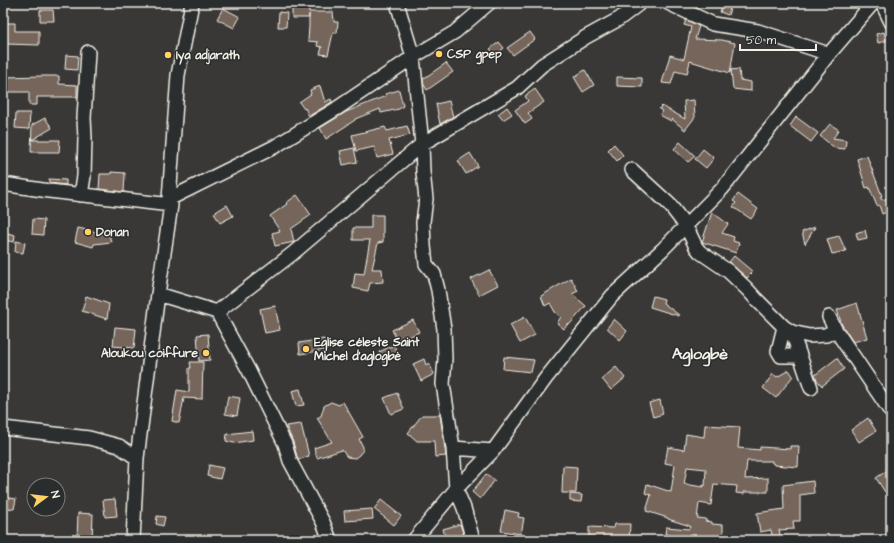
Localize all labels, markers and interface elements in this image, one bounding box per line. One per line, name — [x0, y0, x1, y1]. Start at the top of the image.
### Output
scale bar — [740, 26, 816, 52]
text: 50 m — [746, 32, 777, 49]
place label: CSP gpep — [447, 46, 502, 65]
place label: Iya adjarath — [176, 47, 240, 65]
marker: CSP gpep — [434, 49, 444, 59]
marker: Iya adjarath — [163, 50, 173, 60]
place label: Donan — [96, 224, 129, 241]
marker: Donan — [83, 227, 93, 237]
place label: Eglise céleste Saint Michel d'aglogbè — [314, 334, 420, 367]
district label: Aglogbè — [672, 343, 728, 367]
marker: Eglise céleste Saint Michel d'aglogbè — [301, 344, 311, 354]
place label: Aloukou coiffure — [101, 345, 199, 362]
marker: Aloukou coiffure — [201, 348, 211, 358]
north arrow — [26, 477, 66, 517]
text: N — [47, 489, 63, 500]

